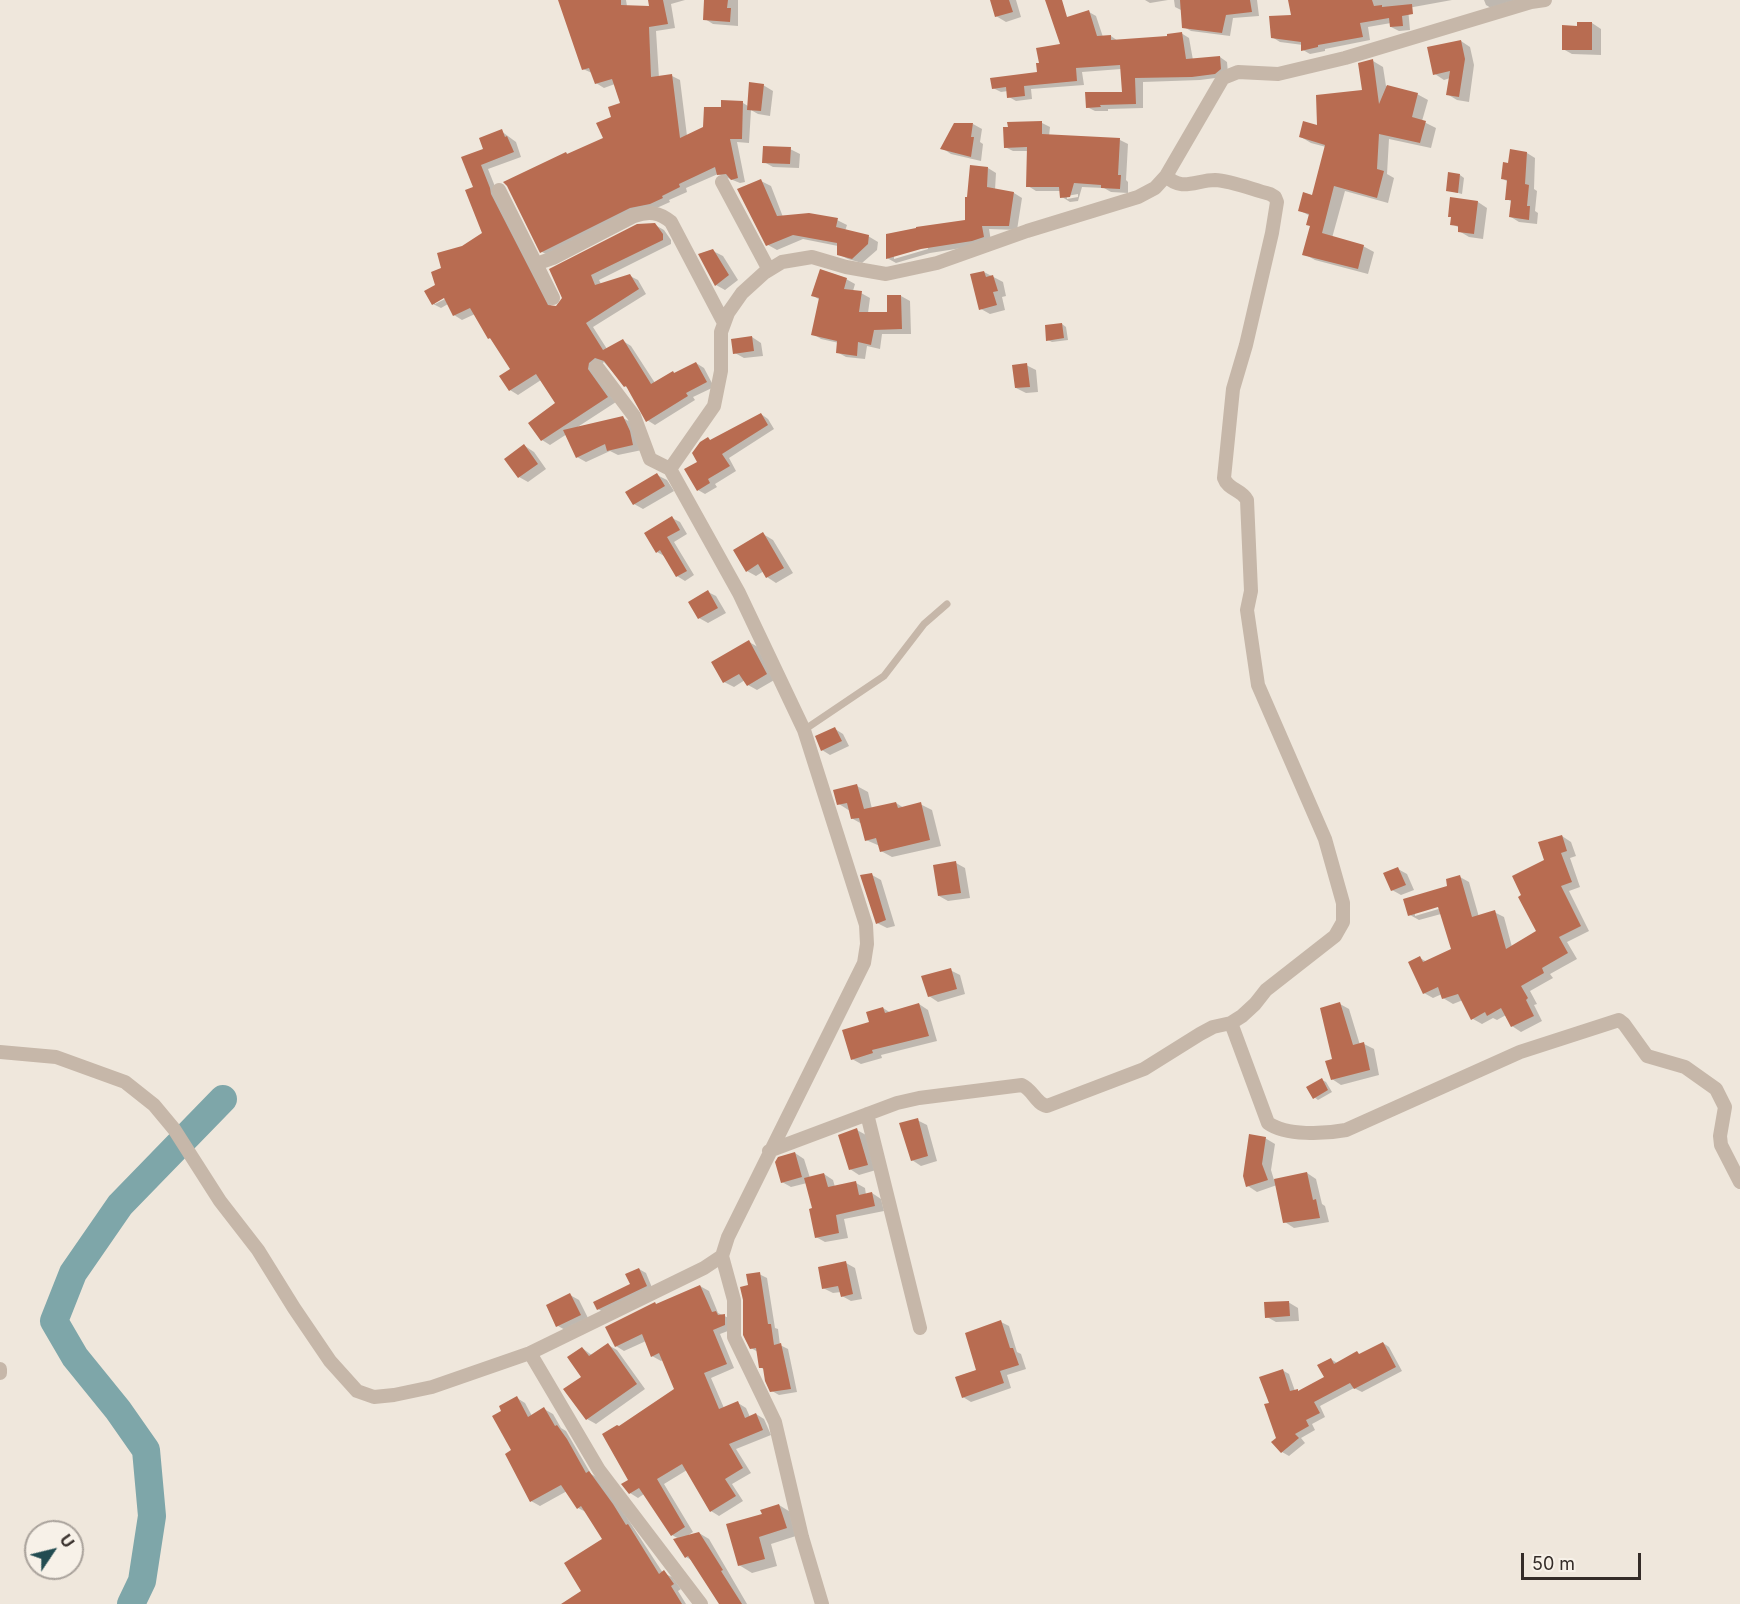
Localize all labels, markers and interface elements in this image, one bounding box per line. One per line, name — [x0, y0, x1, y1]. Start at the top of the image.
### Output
north arrow — [24, 1520, 84, 1580]
text: U — [56, 1530, 79, 1551]
scale bar — [1524, 1541, 1644, 1579]
text: 50 m — [1532, 1553, 1575, 1574]

